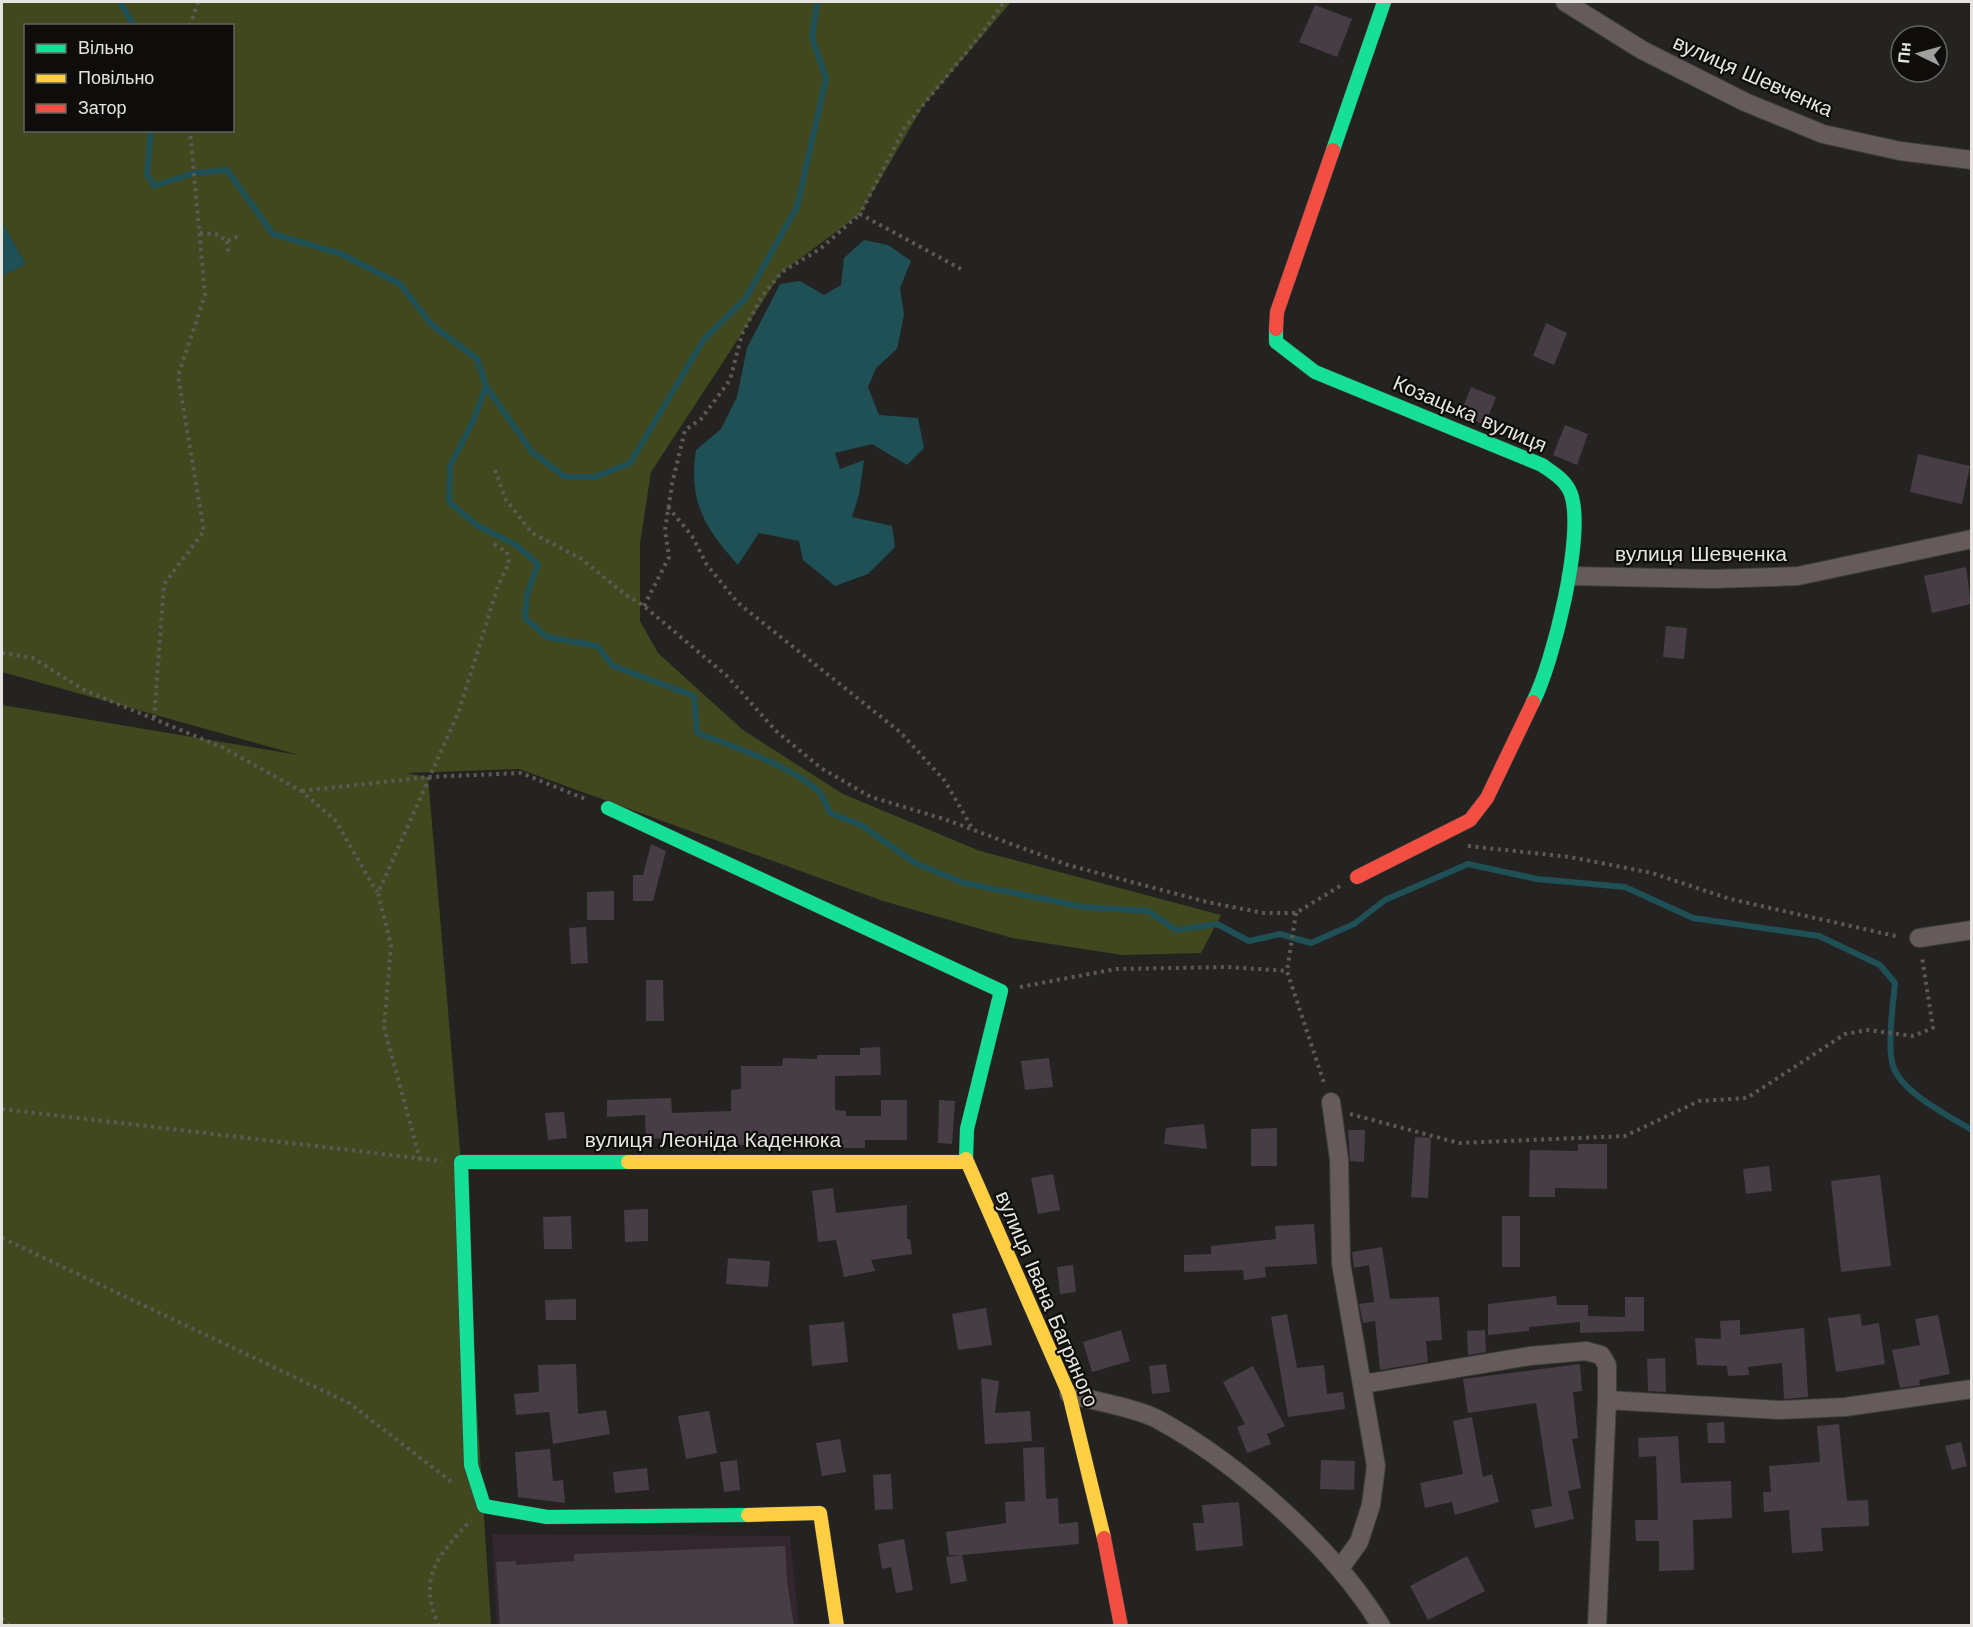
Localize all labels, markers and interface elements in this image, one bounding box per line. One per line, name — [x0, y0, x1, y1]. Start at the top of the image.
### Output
legend — [24, 24, 234, 132]
north arrow — [1889, 24, 1949, 84]
street label: вулиця Шевченка — [1670, 29, 1837, 122]
text: Вільно — [78, 37, 134, 58]
text: Пн — [1894, 41, 1915, 64]
text: Повільно — [78, 67, 154, 88]
text: Затор — [78, 97, 127, 118]
street label: Козацька вулиця — [1390, 370, 1551, 457]
street label: вулиця Шевченка — [1615, 541, 1787, 566]
street label: вулиця Леоніда Каденюка — [585, 1127, 841, 1152]
street label: вулиця Івана Багряного — [991, 1187, 1104, 1411]

